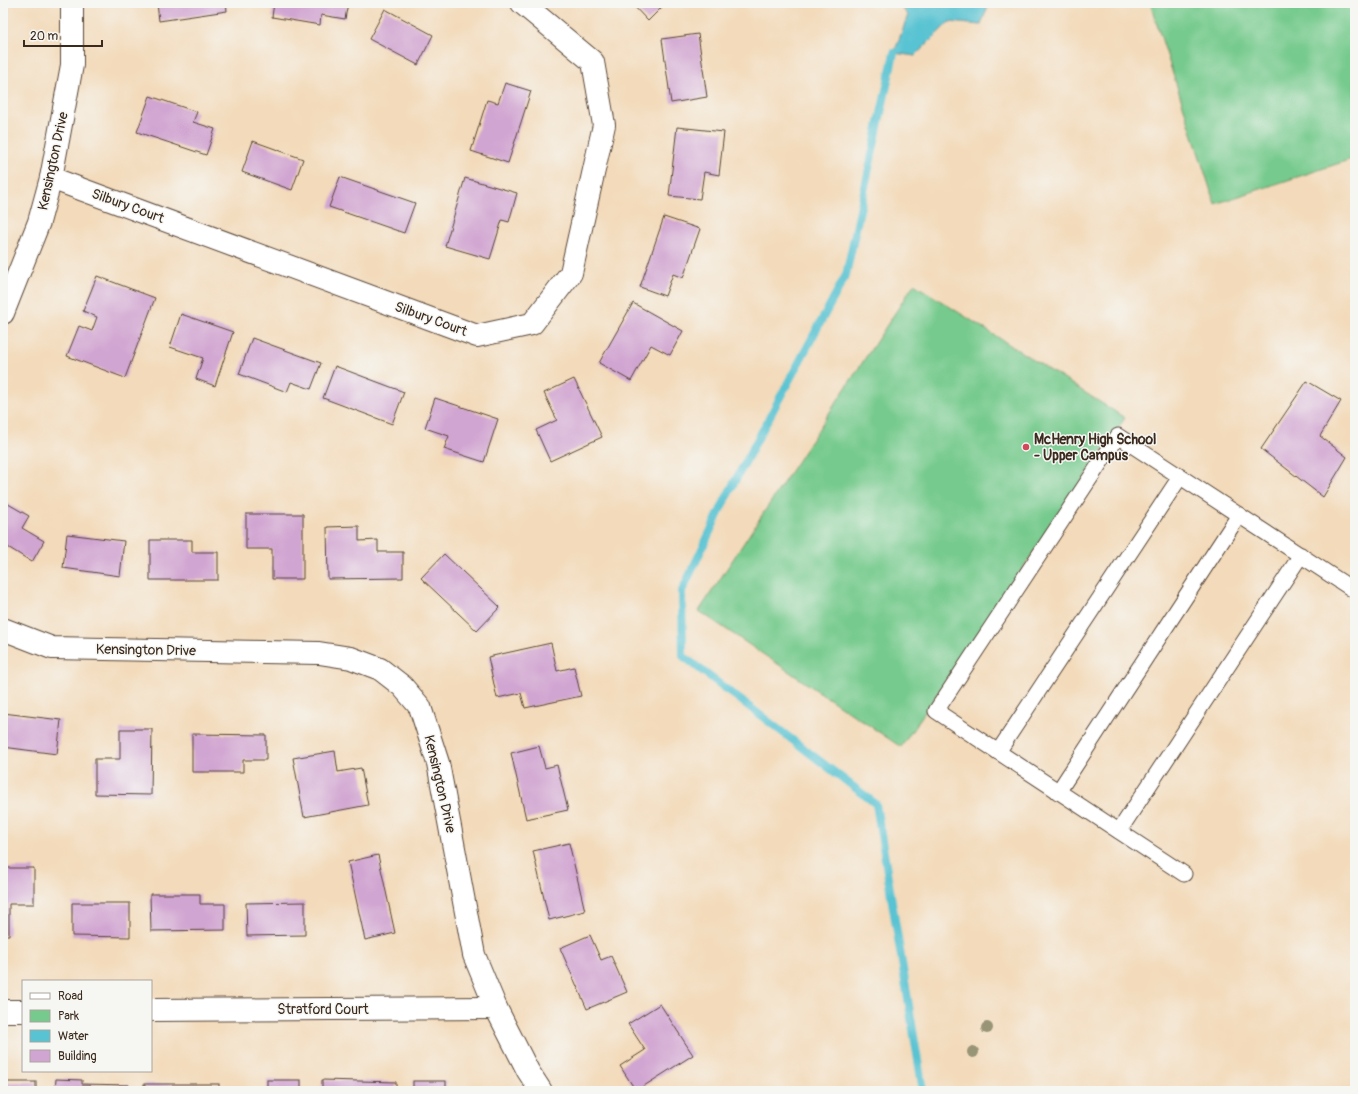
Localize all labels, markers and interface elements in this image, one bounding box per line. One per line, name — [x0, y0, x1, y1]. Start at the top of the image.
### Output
scale bar — [24, 22, 102, 48]
text: 20 m — [30, 29, 59, 44]
street label: Kensington Drive — [34, 110, 72, 212]
street label: Silbury Court — [89, 185, 167, 227]
street label: Silbury Court — [392, 298, 470, 340]
place label: McHenry High School - Upper Campus — [1034, 431, 1156, 464]
marker: McHenry High School - Upper Campus — [1021, 442, 1031, 452]
street label: Kensington Drive — [96, 641, 196, 659]
street label: Kensington Drive — [420, 733, 460, 835]
legend — [22, 980, 152, 1072]
text: Road — [58, 989, 83, 1004]
street label: Stratford Court — [277, 1001, 369, 1018]
text: Park — [58, 1009, 79, 1024]
text: Water — [58, 1029, 89, 1044]
text: Building — [58, 1049, 97, 1064]

